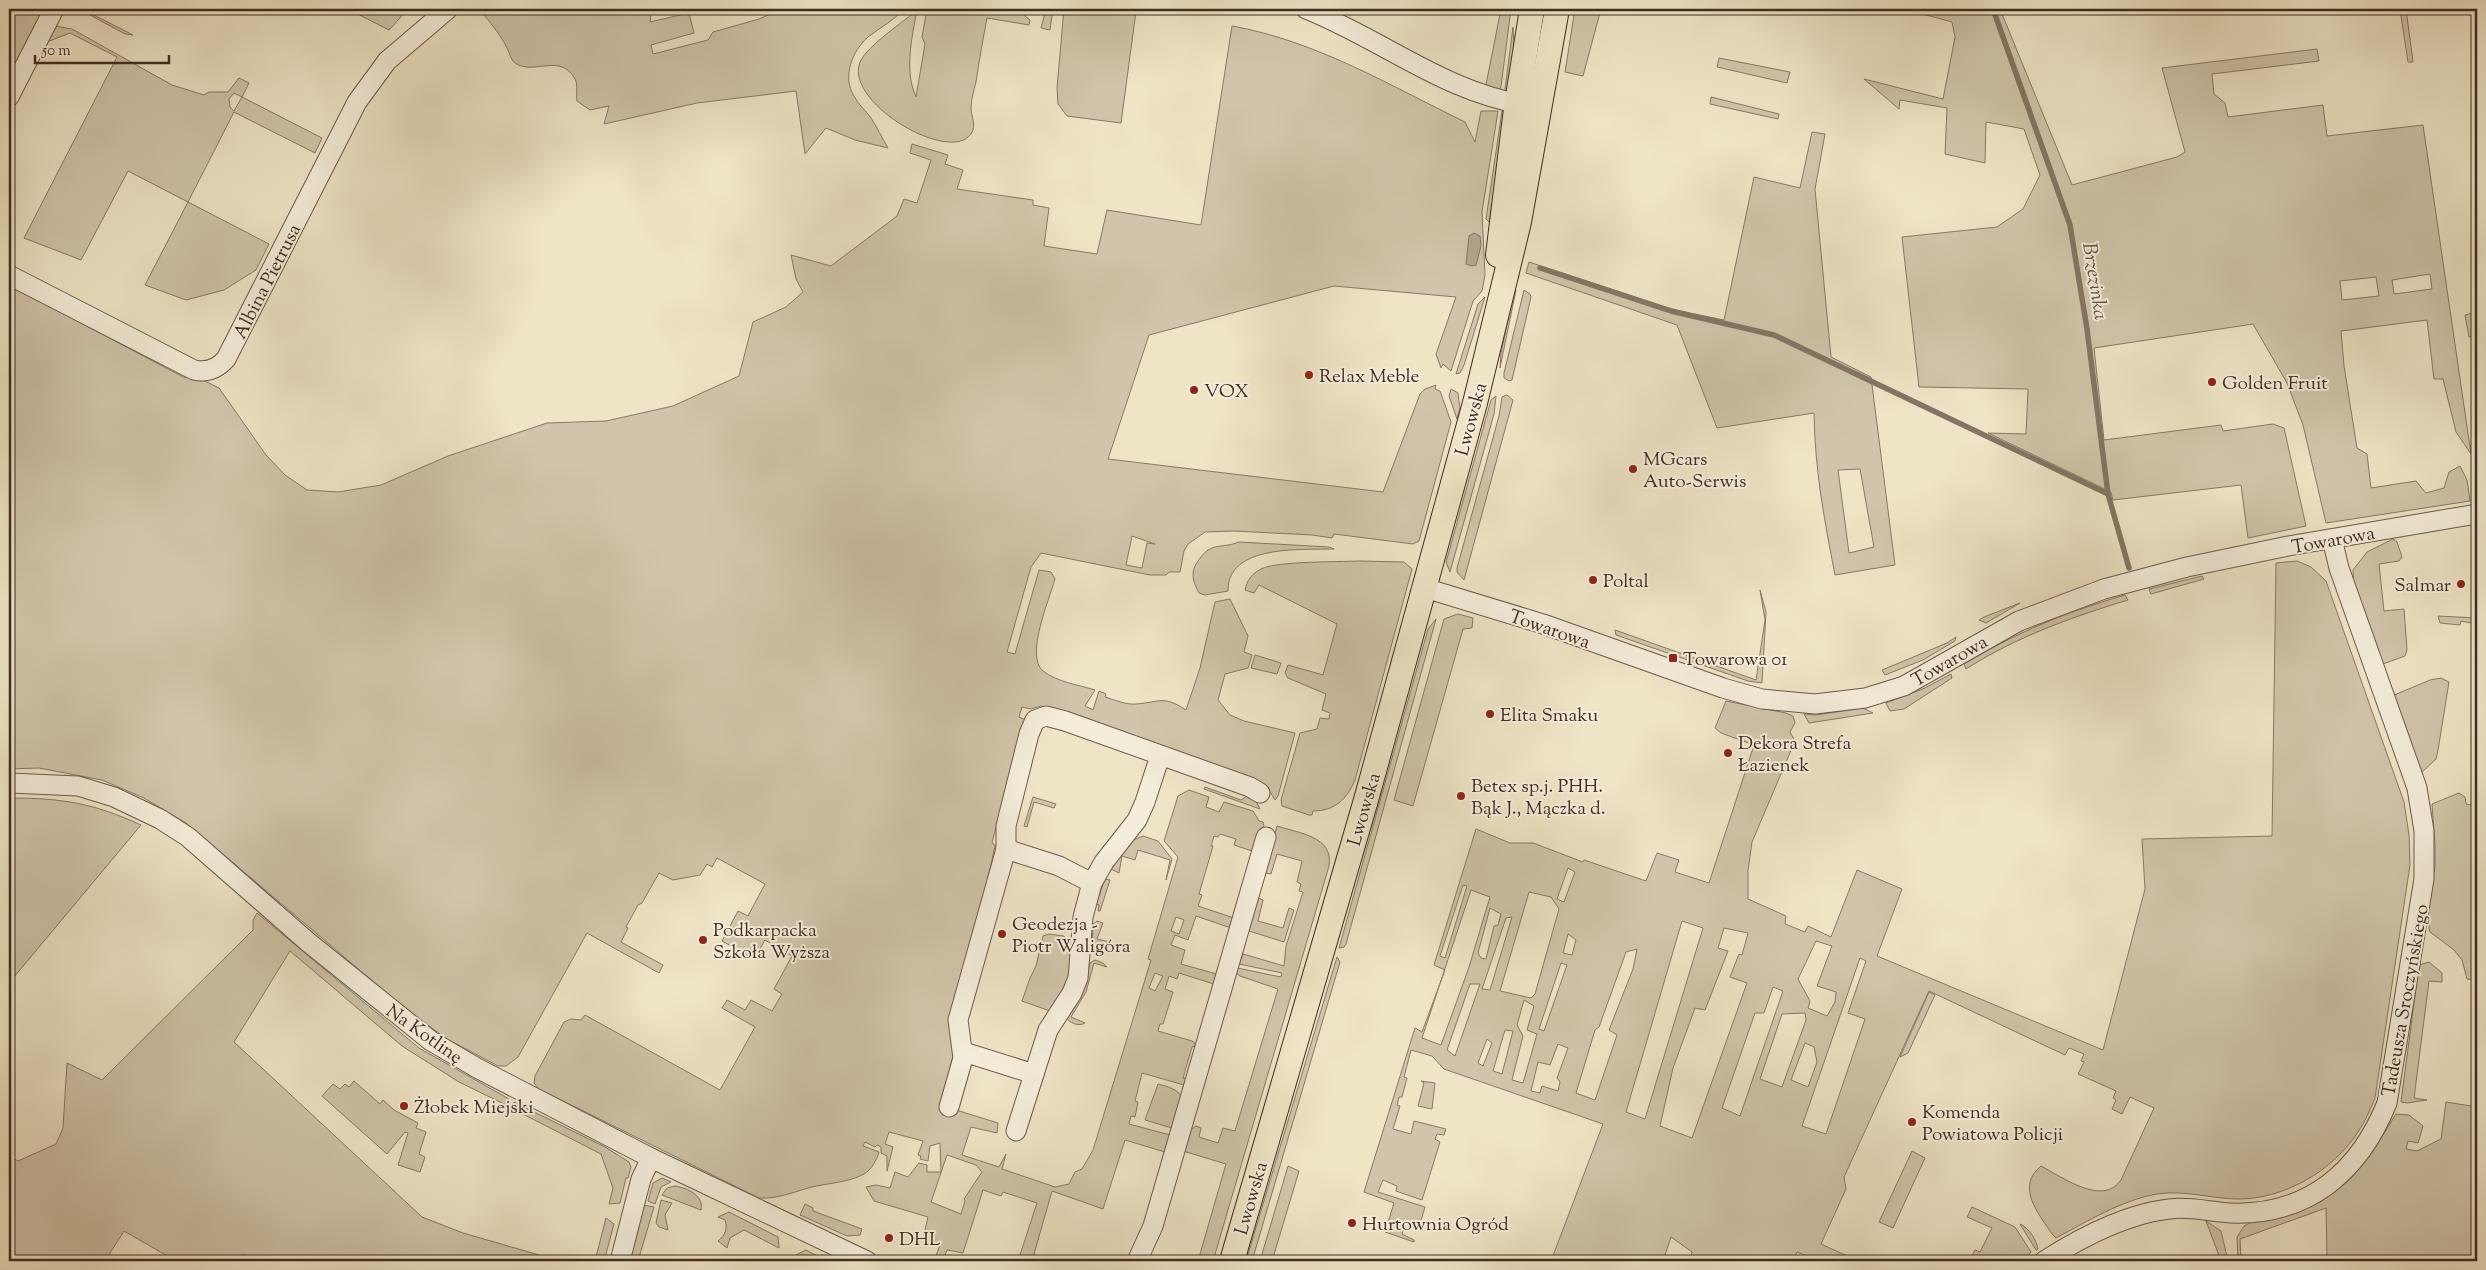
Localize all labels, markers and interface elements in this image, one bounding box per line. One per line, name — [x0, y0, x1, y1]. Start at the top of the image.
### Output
scale bar — [35, 32, 169, 64]
text: 50 m — [41, 41, 71, 62]
street label: Albina Pietrusa — [228, 220, 309, 344]
water label: Brzezinka — [2073, 241, 2114, 322]
place label: Relax Meble — [1319, 364, 1420, 391]
marker: Relax Meble — [1303, 369, 1315, 381]
place label: Golden Fruit — [2222, 371, 2328, 398]
marker: Golden Fruit — [2206, 376, 2218, 388]
place label: VOX — [1204, 379, 1249, 406]
street label: Lwowska — [1450, 380, 1495, 459]
marker: VOX — [1188, 384, 1200, 396]
place label: MGcars Auto-Serwis — [1643, 447, 1746, 496]
marker: MGcars Auto-Serwis — [1627, 463, 1639, 475]
street label: Towarowa — [2290, 521, 2377, 562]
place label: Poltal — [1603, 569, 1649, 596]
place label: Salmar — [2394, 573, 2451, 600]
marker: Poltal — [1587, 574, 1599, 586]
marker: Salmar — [2455, 578, 2467, 590]
street label: Towarowa — [1505, 604, 1594, 657]
street label: Towarowa — [1907, 629, 1994, 695]
place label: Towarowa 01 — [1683, 647, 1788, 674]
marker: Towarowa 01 — [1667, 652, 1679, 664]
place label: Elita Smaku — [1500, 703, 1598, 730]
marker: Elita Smaku — [1484, 708, 1496, 720]
place label: Dekora Strefa Łazienek — [1738, 731, 1851, 780]
marker: Dekora Strefa Łazienek — [1722, 747, 1734, 759]
street label: Lwowska — [1342, 770, 1389, 850]
place label: Betex sp.j. PHH. Bąk J., Mączka d. — [1471, 774, 1606, 823]
marker: Betex sp.j. PHH. Bąk J., Mączka d. — [1455, 790, 1467, 802]
street label: Tadeusza Sroczyńskiego — [2376, 902, 2437, 1099]
place label: Geodezja - Piotr Waligóra — [1012, 912, 1131, 961]
place label: Podkarpacka Szkoła Wyższa — [713, 918, 830, 967]
marker: Geodezja - Piotr Waligóra — [996, 928, 1008, 940]
marker: Podkarpacka Szkoła Wyższa — [697, 934, 709, 946]
street label: Na Kotlinę — [380, 999, 468, 1071]
place label: Żłobek Miejski — [414, 1095, 534, 1122]
marker: Żłobek Miejski — [398, 1100, 410, 1112]
place label: Komenda Powiatowa Policji — [1922, 1100, 2063, 1149]
marker: Komenda Powiatowa Policji — [1906, 1116, 1918, 1128]
street label: Lwowska — [1229, 1159, 1276, 1239]
place label: Hurtownia Ogród — [1362, 1212, 1509, 1239]
marker: Hurtownia Ogród — [1346, 1217, 1358, 1229]
place label: DHL — [899, 1227, 941, 1254]
marker: DHL — [883, 1232, 895, 1244]

